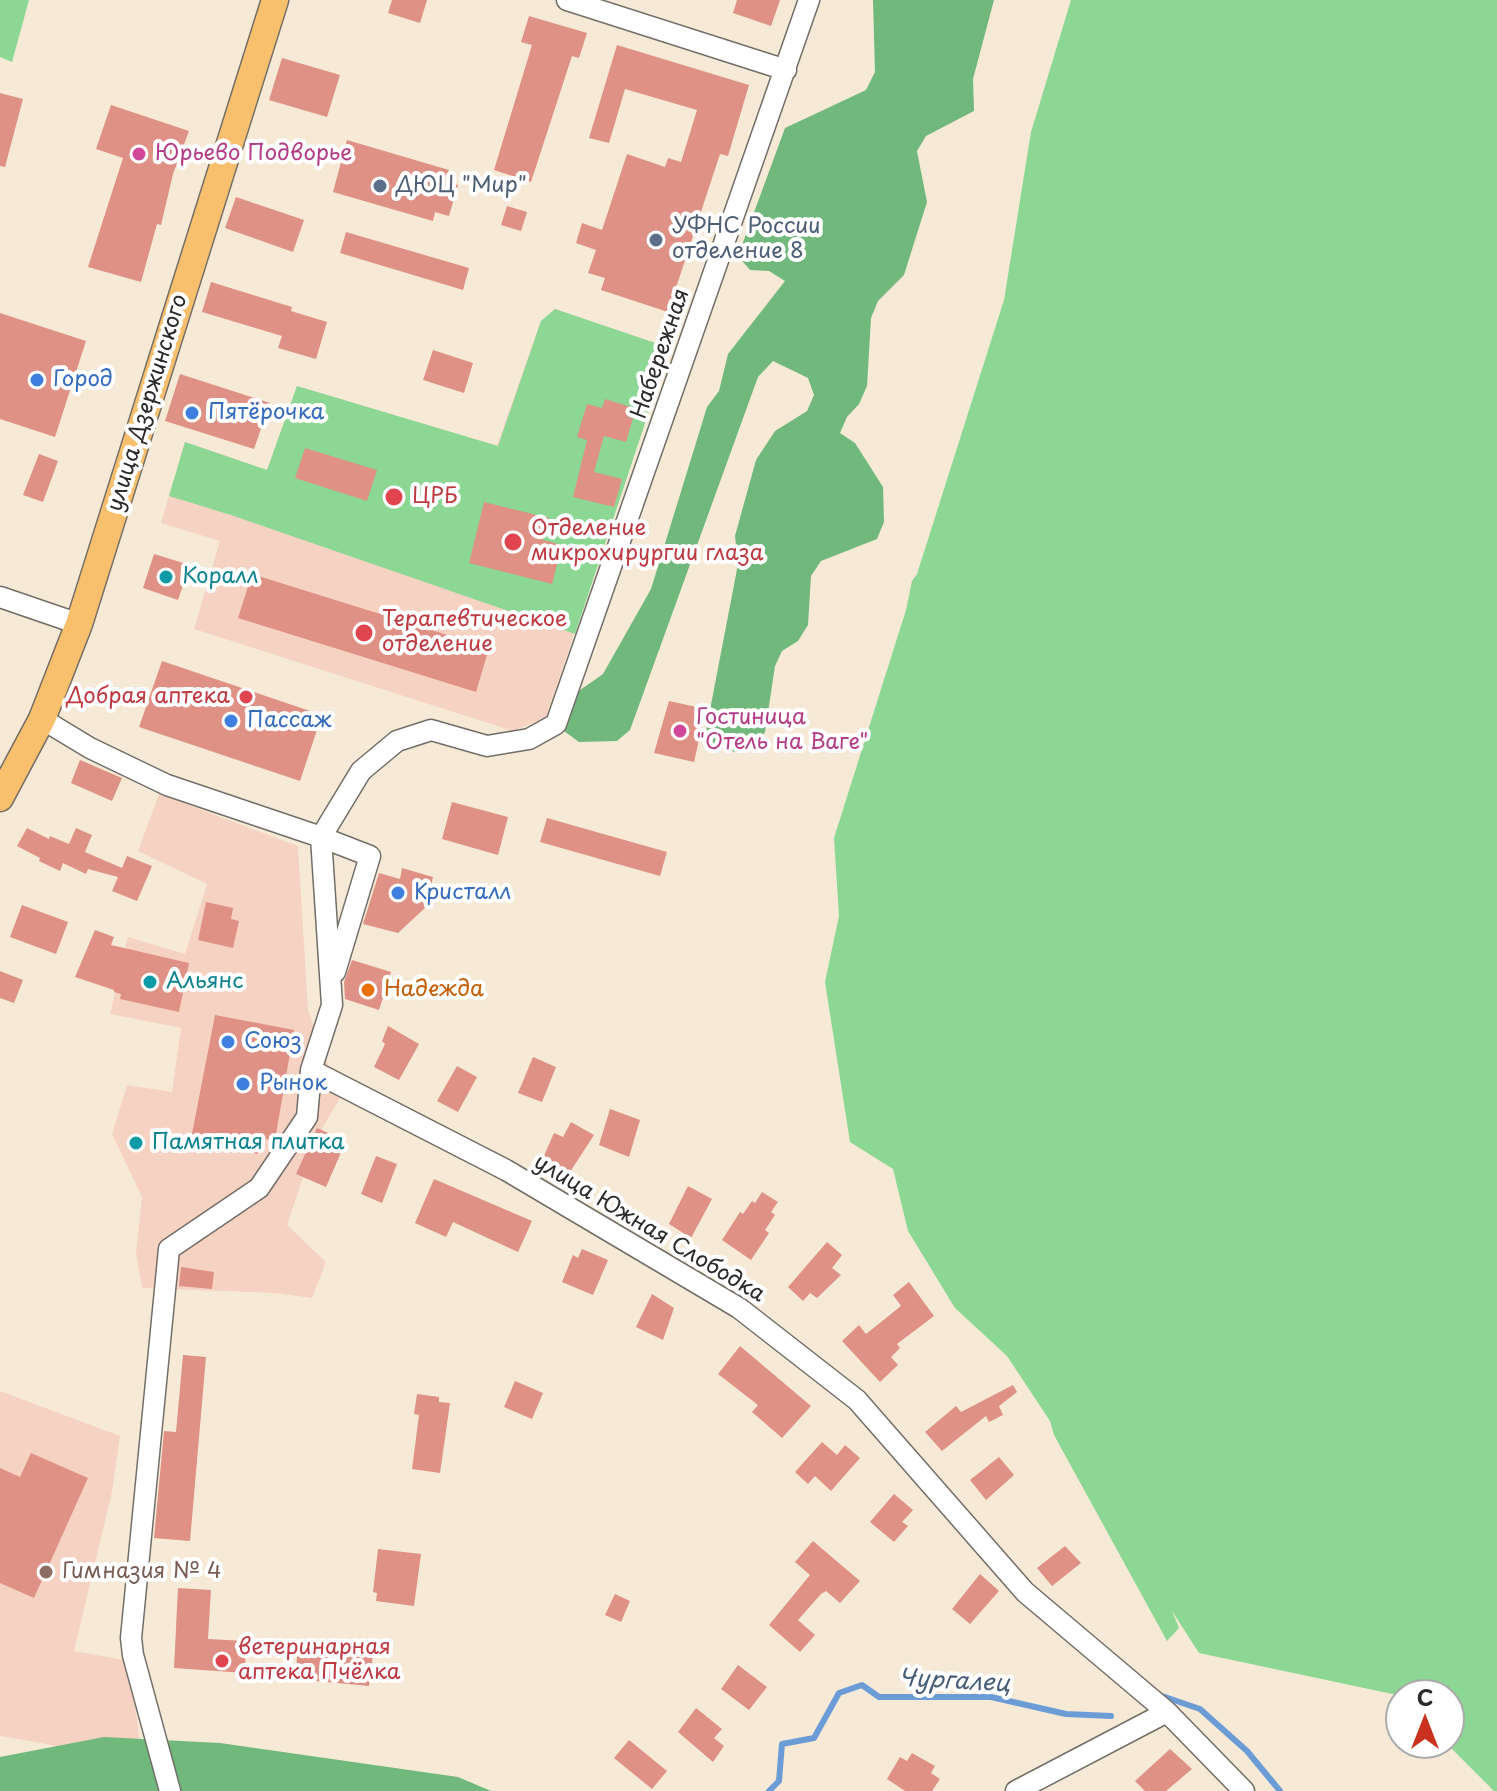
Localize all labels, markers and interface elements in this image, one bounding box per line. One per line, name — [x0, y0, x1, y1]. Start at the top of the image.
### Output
place label: Юрьево Подворье — [155, 141, 352, 167]
marker: Юрьево Подворье — [130, 145, 148, 163]
place label: ДЮЦ "Мир" — [396, 173, 527, 199]
marker: ДЮЦ "Мир" — [371, 177, 389, 195]
place label: УФНС России отделение 8 — [672, 214, 820, 266]
marker: УФНС России отделение 8 — [647, 231, 665, 249]
street label: Набережная — [626, 286, 696, 422]
street label: улица Дзержинского — [102, 291, 194, 515]
place label: Город — [53, 367, 113, 393]
marker: Город — [28, 371, 46, 389]
place label: Пятёрочка — [208, 400, 324, 426]
marker: Пятёрочка — [183, 404, 201, 422]
place label: ЦРБ — [412, 484, 457, 510]
marker: ЦРБ — [383, 486, 405, 508]
place label: Отделение микрохирургии глаза — [531, 516, 763, 568]
marker: Отделение микрохирургии глаза — [502, 531, 524, 553]
place label: Коралл — [182, 564, 258, 590]
marker: Коралл — [157, 568, 175, 586]
place label: Терапевтическое отделение — [382, 607, 567, 658]
marker: Терапевтическое отделение — [353, 622, 375, 644]
place label: Добрая аптека — [66, 684, 230, 710]
marker: Добрая аптека — [237, 688, 255, 706]
place label: Гостиница "Отель на Ваге" — [696, 705, 868, 756]
place label: Пассаж — [247, 708, 331, 734]
marker: Пассаж — [222, 712, 240, 730]
marker: Гостиница "Отель на Ваге" — [671, 722, 689, 740]
place label: Кристалл — [414, 880, 511, 906]
marker: Кристалл — [389, 884, 407, 902]
place label: Альянс — [166, 969, 244, 995]
marker: Альянс — [141, 973, 159, 991]
place label: Надежда — [384, 977, 484, 1003]
marker: Надежда — [359, 981, 377, 999]
place label: Союз — [244, 1029, 302, 1055]
marker: Союз — [219, 1033, 237, 1051]
place label: Рынок — [259, 1071, 327, 1097]
marker: Рынок — [234, 1075, 252, 1093]
place label: Памятная плитка — [152, 1130, 345, 1156]
marker: Памятная плитка — [127, 1134, 145, 1152]
street label: улица Южная Слободка — [529, 1149, 769, 1309]
place label: Гимназия № 4 — [62, 1559, 222, 1585]
marker: Гимназия № 4 — [37, 1563, 55, 1581]
place label: ветеринарная аптека Пчёлка — [238, 1635, 400, 1686]
marker: ветеринарная аптека Пчёлка — [213, 1652, 231, 1670]
water label: Чургалец — [897, 1665, 1011, 1699]
north arrow — [1385, 1679, 1465, 1759]
text: С — [1417, 1680, 1433, 1713]

